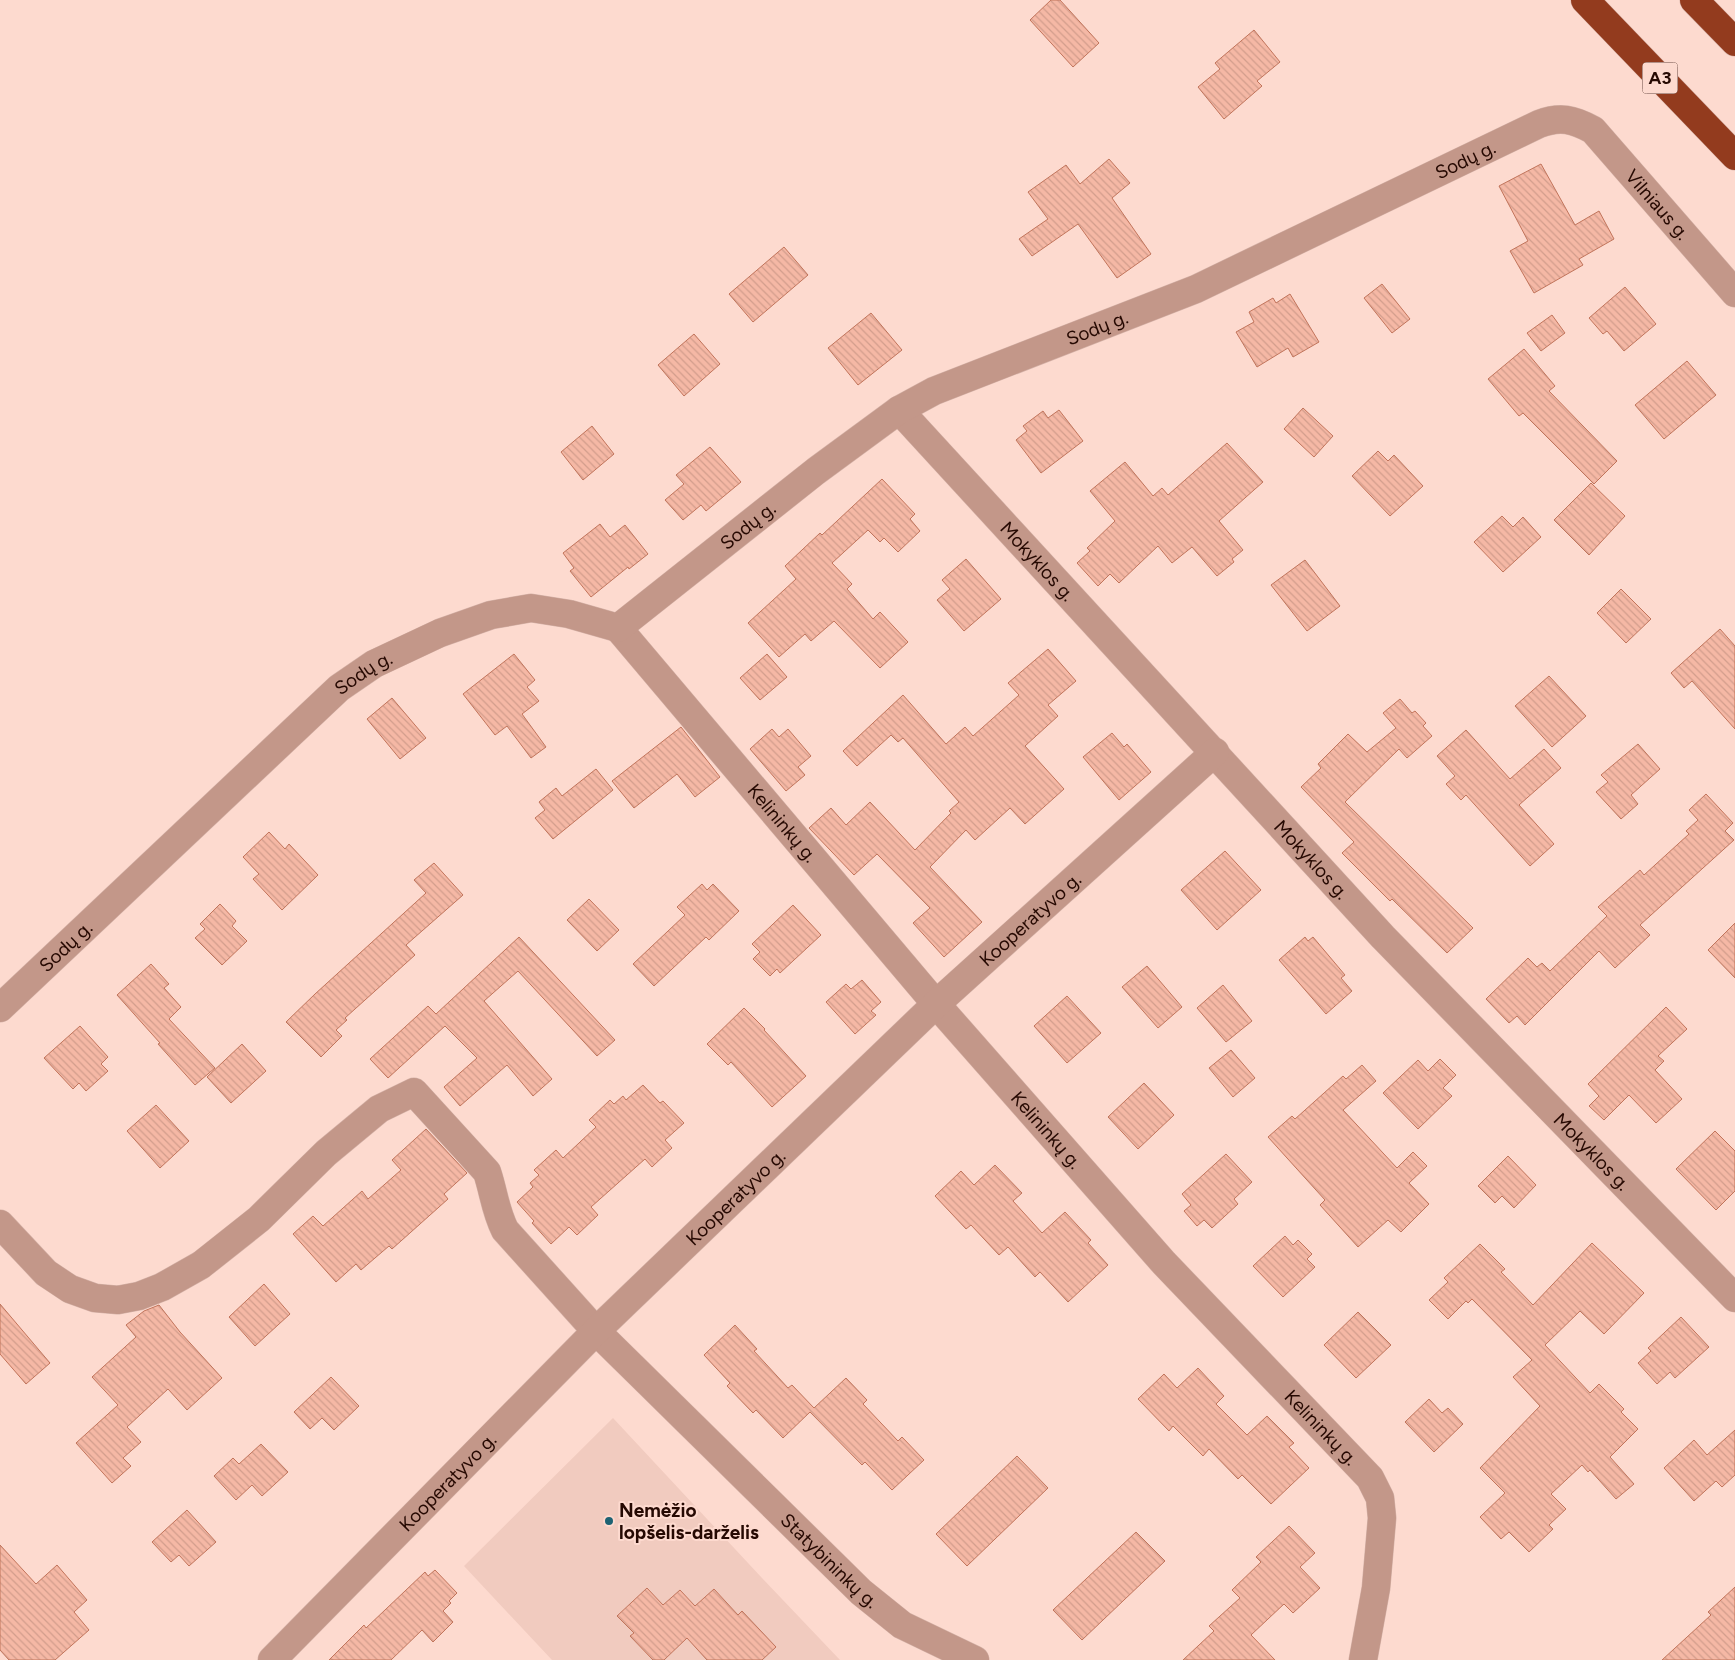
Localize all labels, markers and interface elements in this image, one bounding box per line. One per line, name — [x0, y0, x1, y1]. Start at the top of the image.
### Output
road number: A3 — [1642, 62, 1678, 94]
street label: Sodų g. — [1431, 136, 1499, 184]
street label: Vilniaus g. — [1620, 165, 1694, 244]
street label: Sodų g. — [1063, 306, 1131, 350]
street label: Sodų g. — [716, 497, 780, 555]
street label: Mokyklos g. — [995, 517, 1079, 606]
street label: Sodų g. — [330, 646, 396, 700]
street label: Kelininkų g. — [743, 779, 822, 867]
street label: Mokyklos g. — [1269, 815, 1353, 904]
street label: Kooperatyvo g. — [975, 868, 1086, 971]
street label: Sodų g. — [35, 916, 97, 977]
street label: Kelininkų g. — [1006, 1087, 1087, 1174]
street label: Mokyklos g. — [1549, 1108, 1635, 1195]
street label: Kooperatyvo g. — [681, 1144, 790, 1250]
street label: Kelininkų g. — [1280, 1385, 1362, 1470]
street label: Kooperatyvo g. — [394, 1428, 501, 1536]
place label: Nemėžio lopšelis-darželis — [619, 1499, 759, 1544]
street label: Statybininkų g. — [776, 1509, 883, 1613]
marker: Nemėžio lopšelis-darželis — [603, 1515, 615, 1527]

